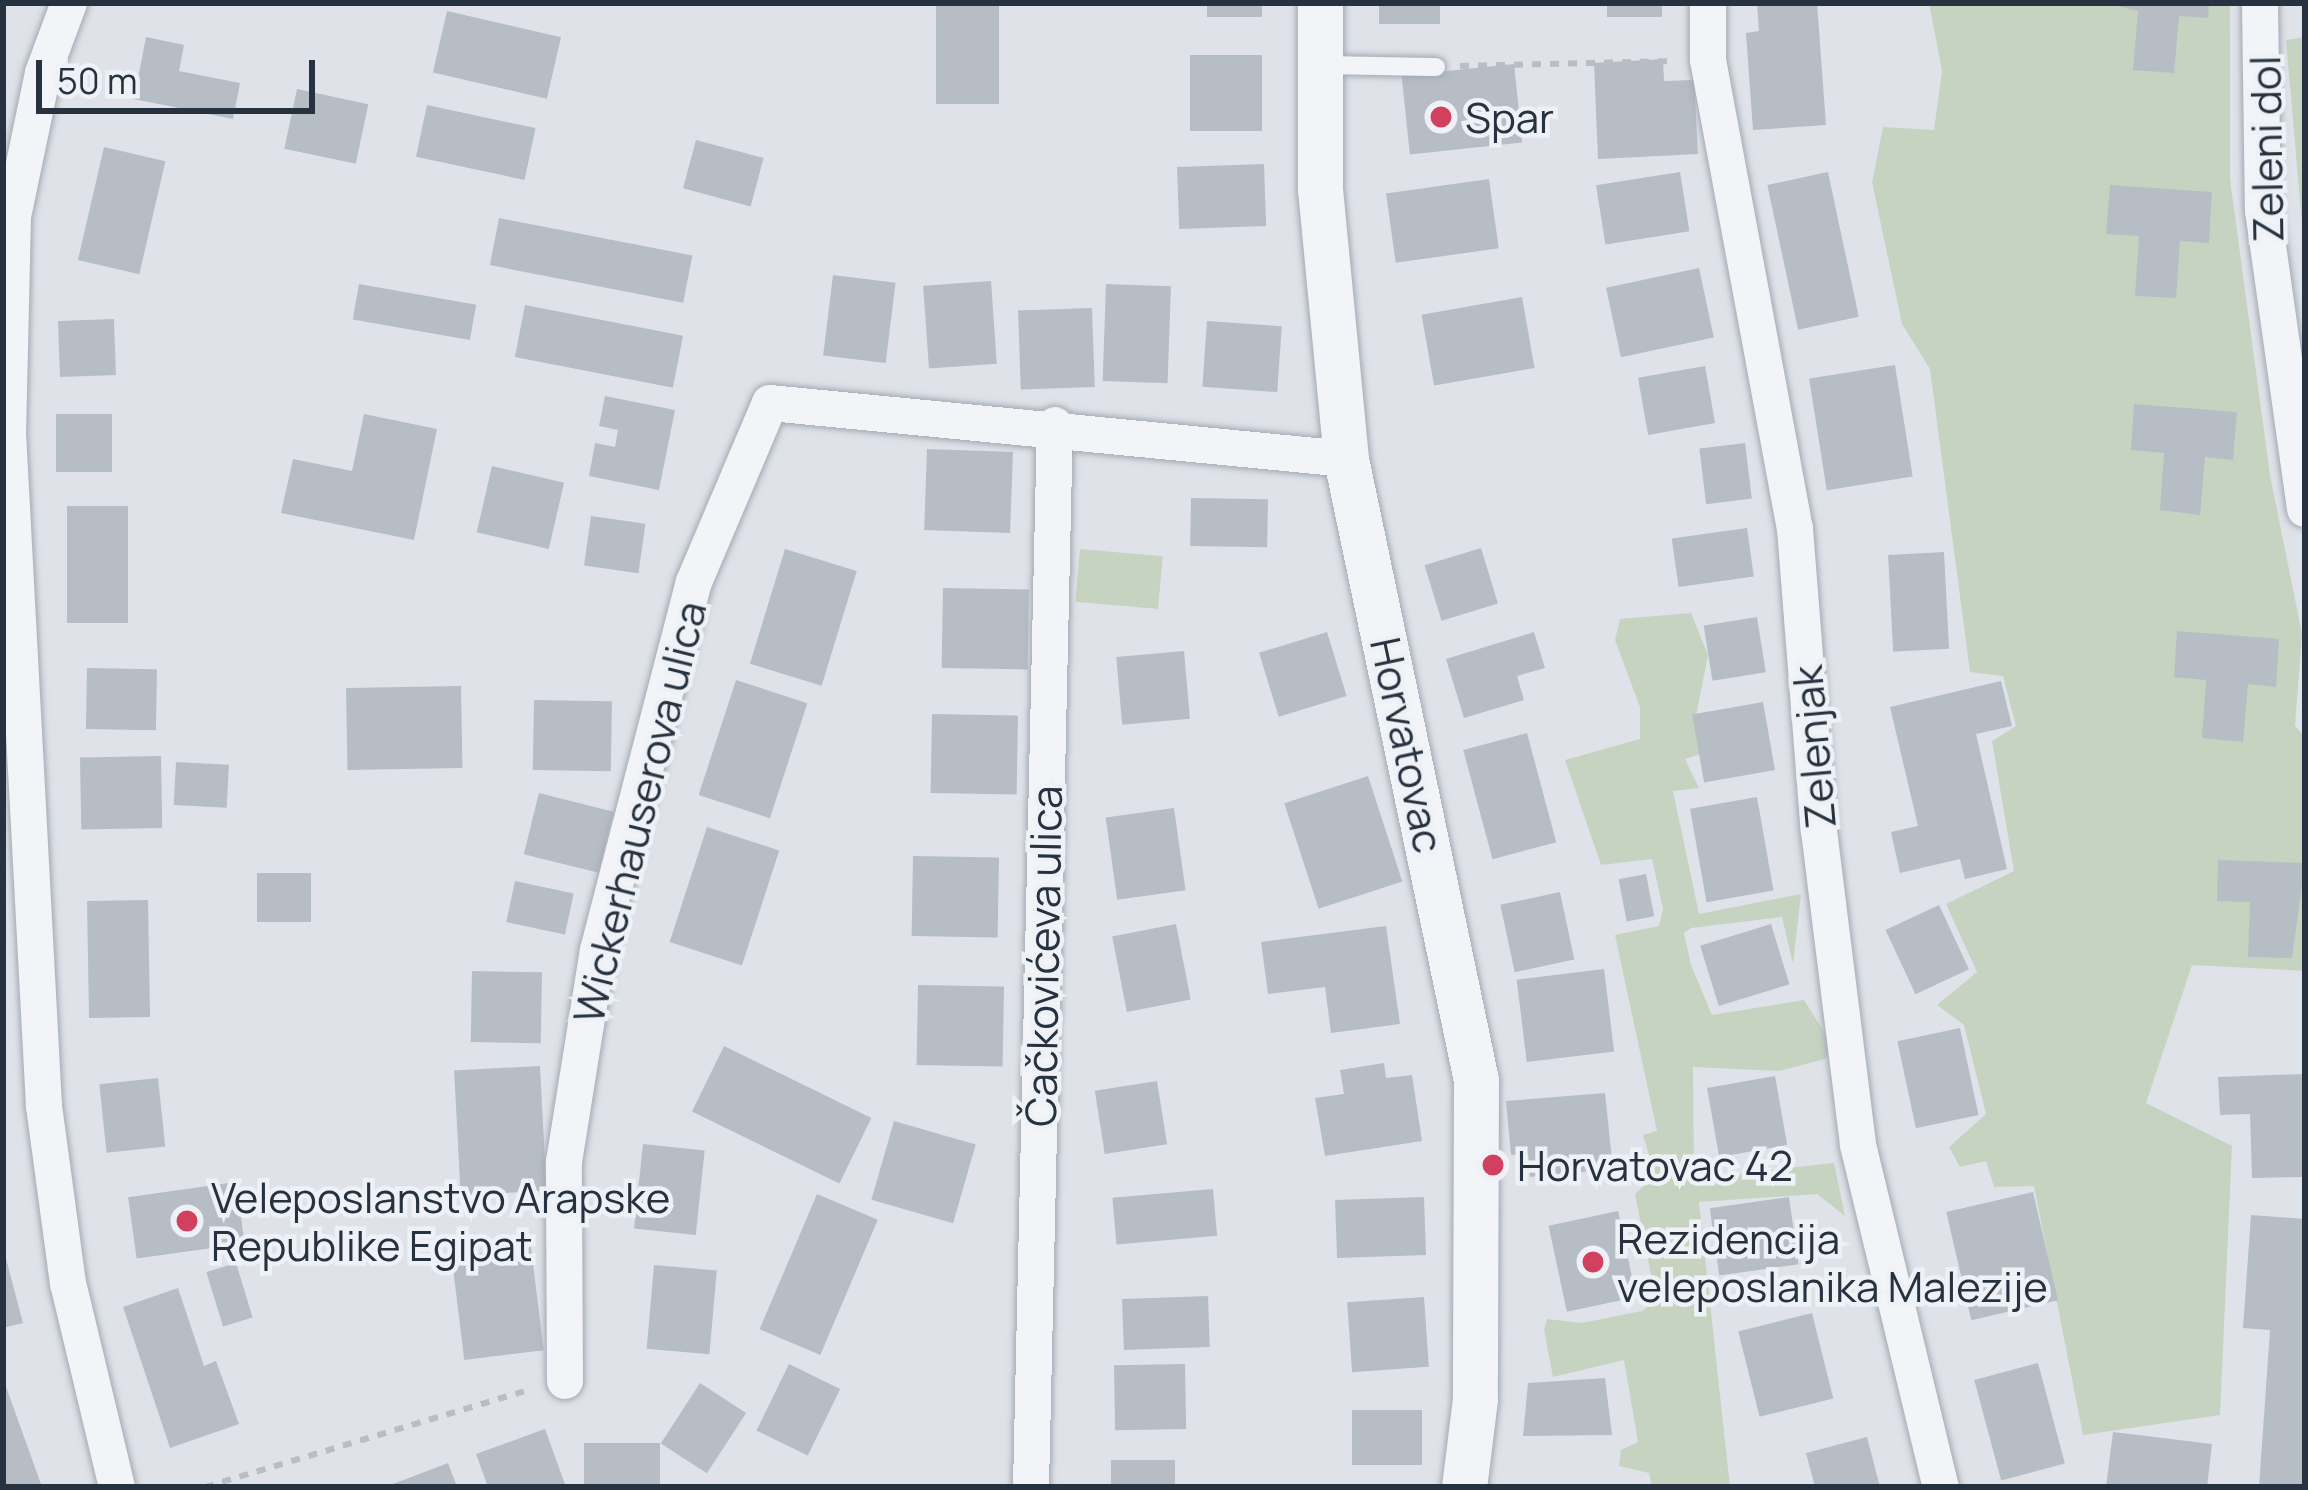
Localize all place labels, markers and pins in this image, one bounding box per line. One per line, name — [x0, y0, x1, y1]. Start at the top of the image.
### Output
place label: Spar — [1465, 92, 1554, 142]
marker: Spar — [1428, 104, 1454, 130]
place label: Horvatovac 42 — [1517, 1140, 1793, 1190]
marker: Horvatovac 42 — [1480, 1152, 1506, 1178]
place label: Veleposlanstvo Arapske Republike Egipat — [211, 1172, 670, 1270]
marker: Veleposlanstvo Arapske Republike Egipat — [174, 1208, 200, 1234]
place label: Rezidencija veleposlanika Malezije — [1617, 1213, 2048, 1312]
marker: Rezidencija veleposlanika Malezije — [1580, 1249, 1606, 1275]

